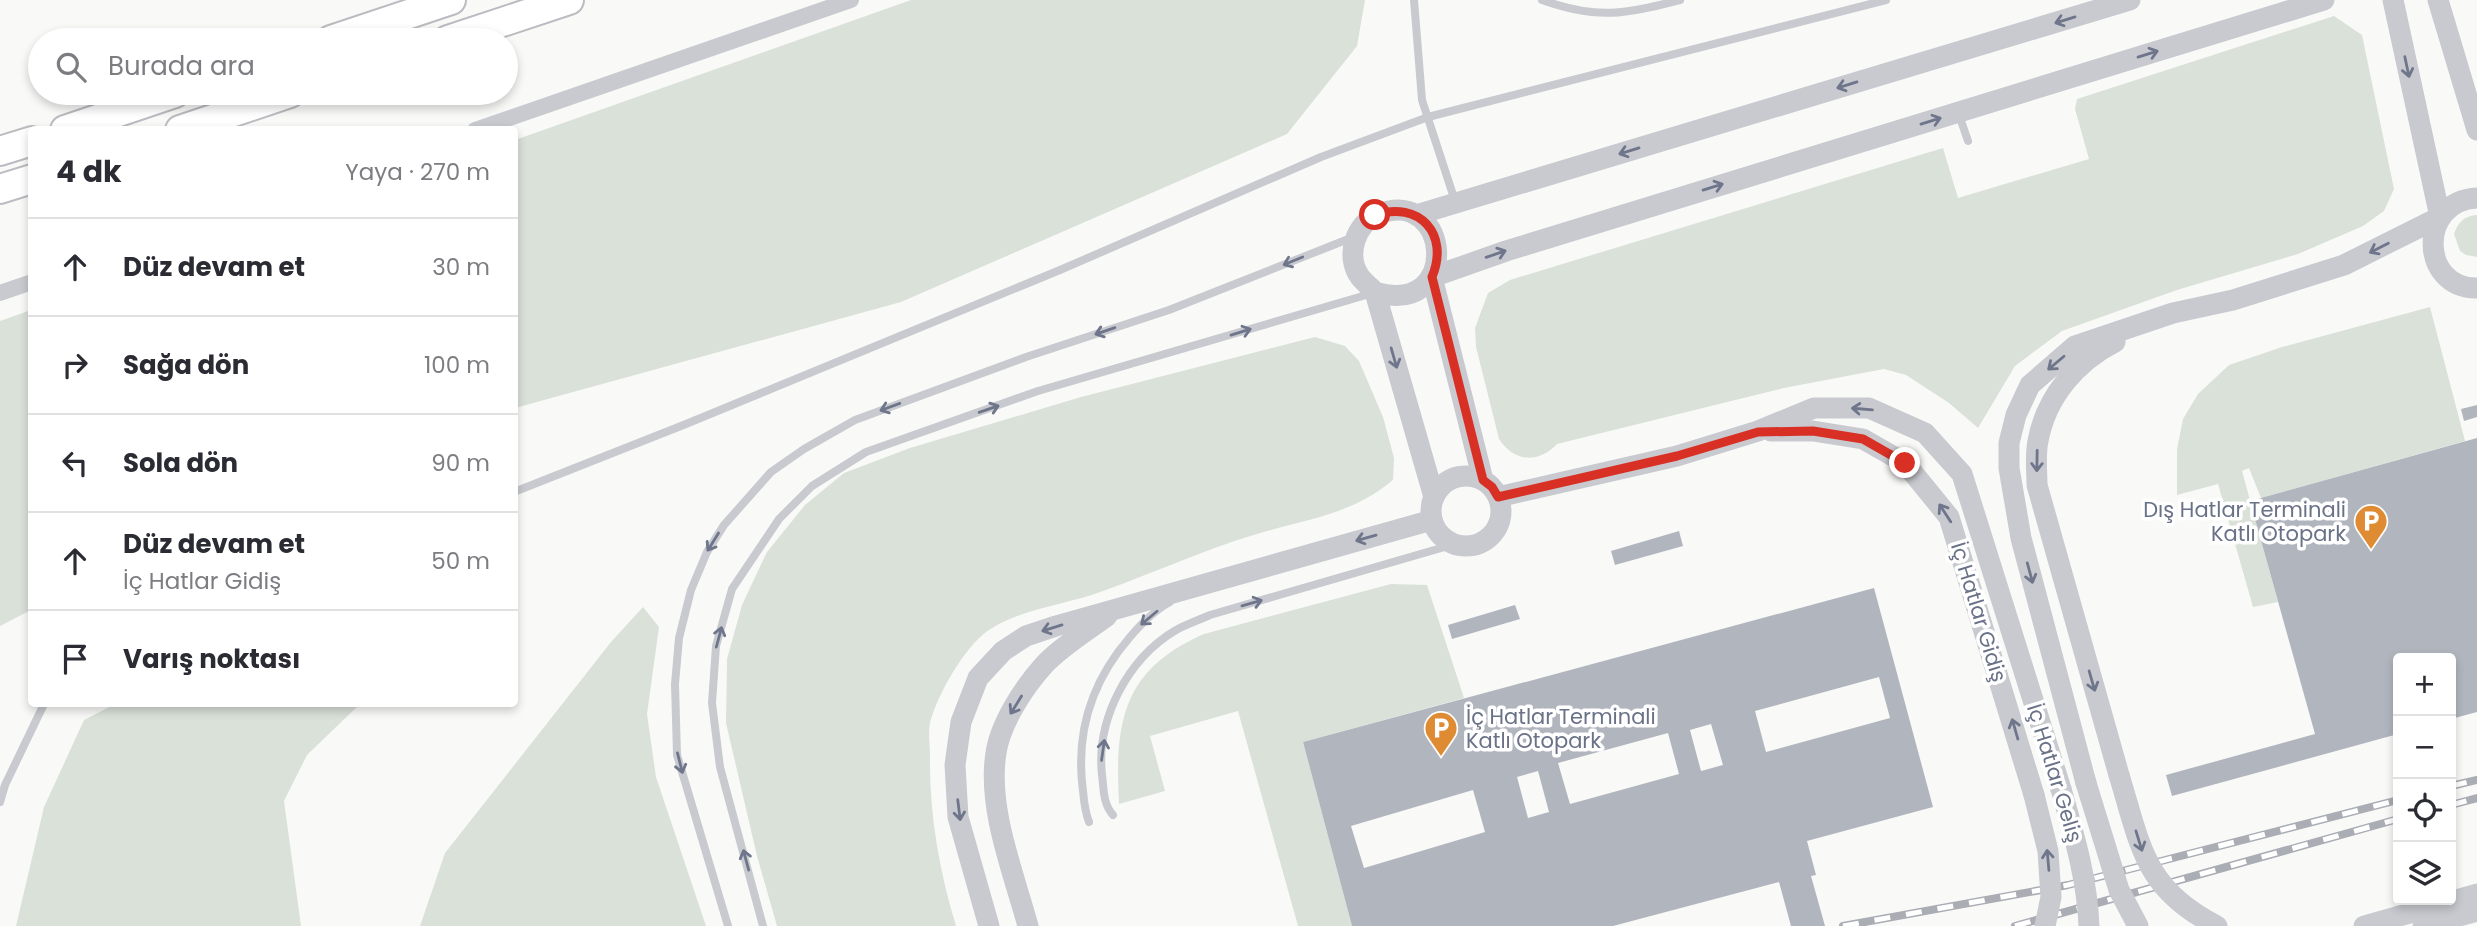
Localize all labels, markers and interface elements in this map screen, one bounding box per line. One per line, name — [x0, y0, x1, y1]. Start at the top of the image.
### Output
one-way arrow — [2054, 14, 2076, 27]
search box — [28, 28, 518, 105]
one-way arrow — [2137, 47, 2159, 59]
icon: search — [52, 48, 90, 86]
text: Burada ara — [108, 48, 255, 84]
one-way arrow — [2401, 55, 2415, 78]
one-way arrow — [1836, 80, 1858, 93]
one-way arrow — [1920, 113, 1942, 126]
one-way arrow — [1618, 145, 1640, 158]
text: 4 dk — [56, 150, 122, 193]
text: Yaya · 270 m — [345, 156, 490, 188]
one-way arrow — [1702, 180, 1724, 193]
route start — [1359, 199, 1390, 230]
one-way arrow — [2369, 241, 2390, 255]
one-way arrow — [1485, 247, 1507, 260]
icon: ahead — [56, 248, 94, 286]
text: Düz devam et — [123, 249, 305, 285]
text: 30 m — [432, 251, 490, 283]
one-way arrow — [1282, 255, 1304, 268]
one-way arrow — [1230, 325, 1252, 338]
one-way arrow — [1094, 326, 1116, 339]
icon: right — [56, 346, 94, 384]
one-way arrow — [1388, 346, 1401, 368]
text: Sağa dön — [123, 347, 249, 383]
text: 100 m — [424, 349, 490, 381]
one-way arrow — [2047, 355, 2065, 371]
one-way arrow — [880, 402, 902, 415]
one-way arrow — [977, 402, 999, 414]
one-way arrow — [1851, 402, 1874, 415]
icon: left — [56, 444, 94, 482]
text: Sola dön — [123, 445, 238, 481]
text: 90 m — [431, 447, 490, 479]
route end — [1889, 447, 1920, 478]
one-way arrow — [2031, 449, 2044, 472]
place label: Dış Hatlar Terminali Katlı Otopark — [2143, 495, 2346, 548]
parking icon: Dış Hatlar Terminali Katlı Otopark — [2352, 502, 2390, 551]
one-way arrow — [1938, 504, 1952, 524]
text: Düz devam et — [123, 526, 305, 562]
one-way arrow — [706, 532, 721, 551]
one-way arrow — [1355, 532, 1378, 545]
street label: İç Hatlar Gidiş — [1944, 539, 2014, 685]
icon: ahead — [56, 542, 94, 580]
text: 50 m — [431, 545, 490, 577]
one-way arrow — [2024, 561, 2037, 583]
text: İç Hatlar Gidiş — [123, 565, 281, 597]
one-way arrow — [1241, 596, 1263, 609]
one-way arrow — [1140, 610, 1158, 626]
one-way arrow — [1041, 622, 1063, 635]
one-way arrow — [713, 626, 726, 648]
icon: arrive — [56, 640, 94, 678]
text: Varış noktası — [123, 641, 300, 677]
map controls — [2393, 653, 2456, 905]
button: + — [2393, 653, 2456, 716]
one-way arrow — [2087, 669, 2100, 691]
one-way arrow — [1009, 695, 1023, 715]
street label: İç Hatlar Geliş — [2020, 700, 2090, 846]
place label: İç Hatlar Terminali Katlı Otopark — [1466, 702, 1656, 755]
parking icon: İç Hatlar Terminali Katlı Otopark — [1422, 709, 1460, 758]
button: − — [2393, 716, 2456, 779]
one-way arrow — [2007, 719, 2020, 741]
one-way arrow — [1096, 739, 1109, 762]
one-way arrow — [674, 751, 687, 773]
button: locate — [2393, 779, 2456, 842]
one-way arrow — [952, 798, 965, 821]
one-way arrow — [2133, 829, 2146, 851]
button: layers — [2393, 842, 2456, 905]
one-way arrow — [738, 849, 751, 871]
one-way arrow — [2041, 849, 2054, 872]

